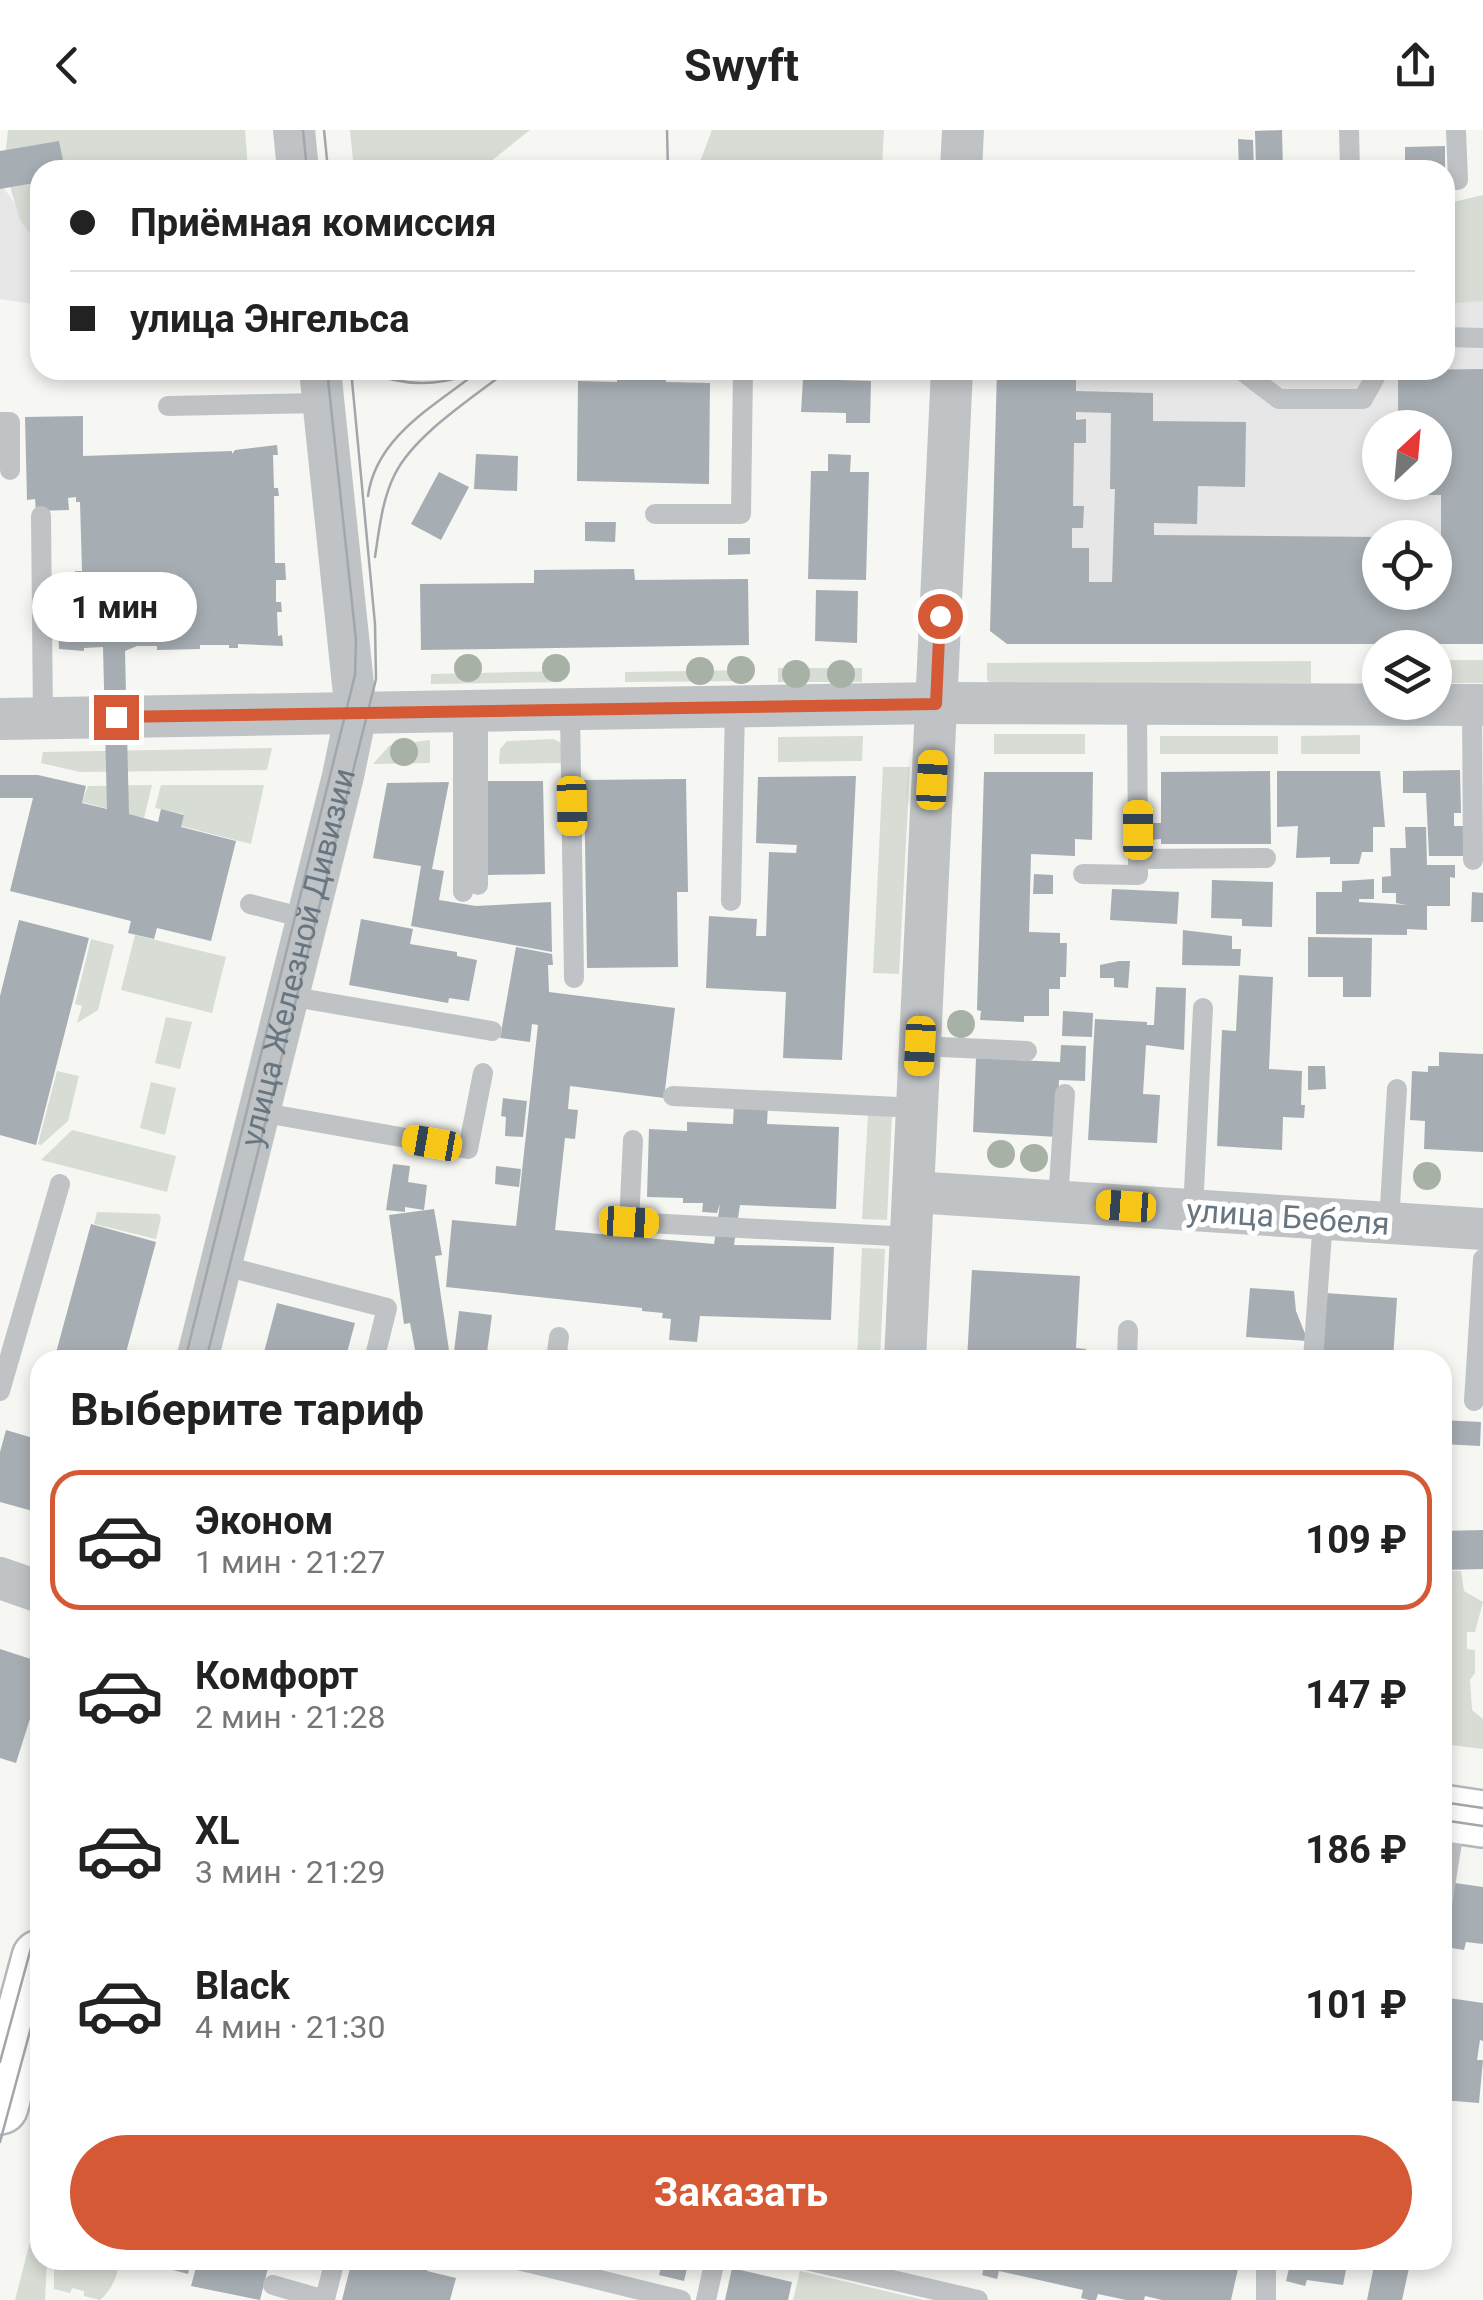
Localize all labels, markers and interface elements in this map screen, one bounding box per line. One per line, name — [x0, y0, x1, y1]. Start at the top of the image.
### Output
icon: back — [40, 38, 95, 93]
icon: share — [1388, 38, 1443, 93]
text: Swyft — [684, 39, 799, 92]
text: Приёмная комиссия — [130, 201, 496, 245]
text: улица Энгельса — [130, 297, 410, 341]
north arrow — [1362, 410, 1452, 500]
map controls — [1362, 410, 1452, 720]
button: locate — [1362, 520, 1452, 610]
callout: 1 мин — [34, 572, 198, 642]
text: 1 мин — [71, 588, 158, 626]
route start — [918, 594, 963, 639]
button: layers — [1362, 630, 1452, 720]
route end — [94, 695, 139, 740]
car — [915, 749, 949, 811]
street label: улица Железной Дивизии — [232, 764, 363, 1151]
car — [556, 776, 588, 836]
car — [1123, 800, 1153, 860]
car — [903, 1015, 937, 1077]
car — [400, 1123, 464, 1163]
car — [1095, 1189, 1157, 1223]
street label: улица Бебеля — [1185, 1191, 1391, 1243]
car — [598, 1205, 660, 1239]
text: Выберите тариф — [70, 1383, 424, 1436]
icon: car — [75, 1495, 165, 1585]
text: Эконом — [195, 1499, 333, 1543]
text: 109 ₽ — [1305, 1518, 1407, 1562]
text: 1 мин · 21:27 — [195, 1543, 386, 1581]
icon: car — [75, 1650, 165, 1740]
text: Комфорт — [195, 1654, 358, 1698]
text: 147 ₽ — [1305, 1673, 1407, 1717]
text: 2 мин · 21:28 — [195, 1698, 386, 1736]
icon: car — [75, 1805, 165, 1895]
text: XL — [195, 1809, 240, 1853]
text: 186 ₽ — [1305, 1828, 1407, 1872]
text: 3 мин · 21:29 — [195, 1853, 386, 1891]
icon: car — [75, 1960, 165, 2050]
text: Black — [195, 1964, 290, 2008]
text: 101 ₽ — [1305, 1983, 1407, 2027]
text: 4 мин · 21:30 — [195, 2008, 386, 2046]
button: Заказать — [70, 2135, 1412, 2250]

